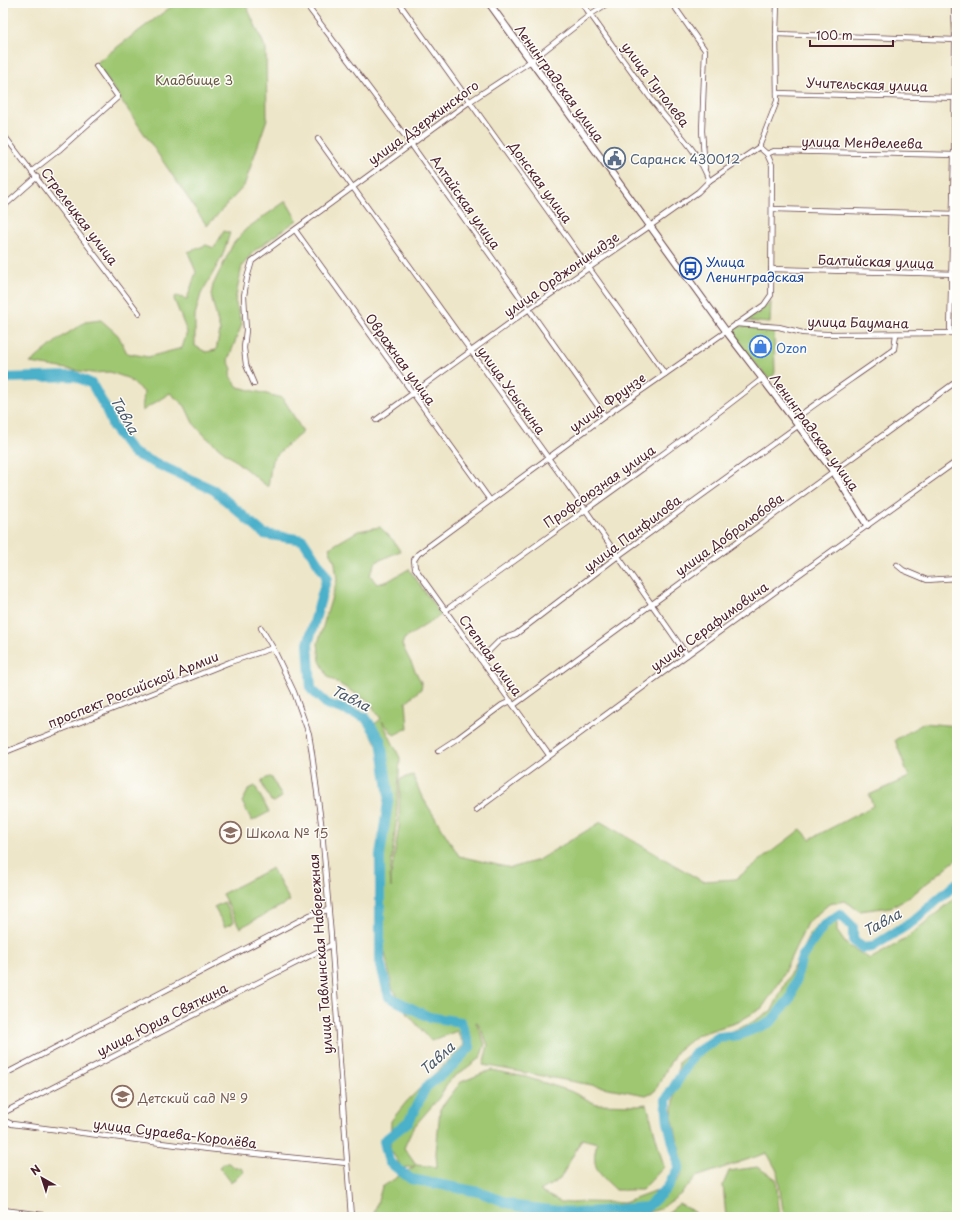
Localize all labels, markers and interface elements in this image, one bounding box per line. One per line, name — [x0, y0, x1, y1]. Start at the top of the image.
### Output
street label: Ленинградская улица — [511, 21, 610, 146]
scale bar — [810, 22, 893, 48]
text: 100 m — [816, 26, 853, 44]
street label: улица Туполева — [618, 37, 695, 131]
park label: Кладбище 3 — [155, 70, 233, 89]
street label: Учительская улица — [806, 72, 929, 96]
street label: улица Дзержинского — [364, 75, 482, 169]
street label: улица Менделеева — [801, 131, 924, 153]
street label: Донская улица — [504, 136, 578, 227]
public building icon: Саранск 430012 — [602, 145, 628, 171]
place label: Саранск 430012 — [630, 149, 740, 168]
street label: Алтайская улица — [426, 151, 506, 253]
street label: Стрелецкая улица — [37, 163, 123, 269]
street label: улица Орджоникидзе — [499, 227, 623, 321]
street label: Балтийская улица — [818, 249, 935, 273]
place label: Улица Ленинградская — [706, 252, 804, 286]
bus stop icon: Улица Ленинградская — [677, 255, 703, 281]
street label: Овражная улица — [361, 309, 441, 409]
street label: улица Баумана — [807, 312, 910, 332]
shop icon: Ozon — [748, 334, 774, 360]
place label: Ozon — [776, 338, 807, 357]
street label: улица Усыскина — [473, 342, 551, 439]
street label: улица Фрунзе — [565, 368, 649, 436]
street label: Ленинградская улица — [766, 370, 865, 495]
water label: Тавла — [106, 392, 145, 439]
street label: Профсоюзная улица — [539, 440, 660, 532]
street label: улица Добролюбова — [671, 488, 788, 580]
street label: улица Панфилова — [579, 490, 685, 576]
street label: улица Серафимовича — [646, 576, 772, 675]
street label: Степная улица — [455, 611, 527, 700]
street label: проспект Российской Армии — [45, 646, 221, 732]
water label: Тавла — [328, 680, 375, 717]
school or university icon: Школа № 15 — [217, 819, 243, 845]
place label: Школа № 15 — [246, 823, 329, 842]
street label: улица Тавлинская Набережная — [304, 853, 336, 1055]
water label: Тавла — [859, 902, 906, 941]
street label: улица Юрия Святкина — [93, 977, 231, 1060]
water label: Тавла — [415, 1036, 460, 1079]
school or university icon: Детский сад № 9 — [109, 1084, 135, 1110]
place label: Детский сад № 9 — [137, 1088, 248, 1107]
street label: улица Сураева-Королёва — [92, 1114, 259, 1153]
north arrow — [22, 1158, 62, 1198]
text: N — [27, 1160, 44, 1179]

